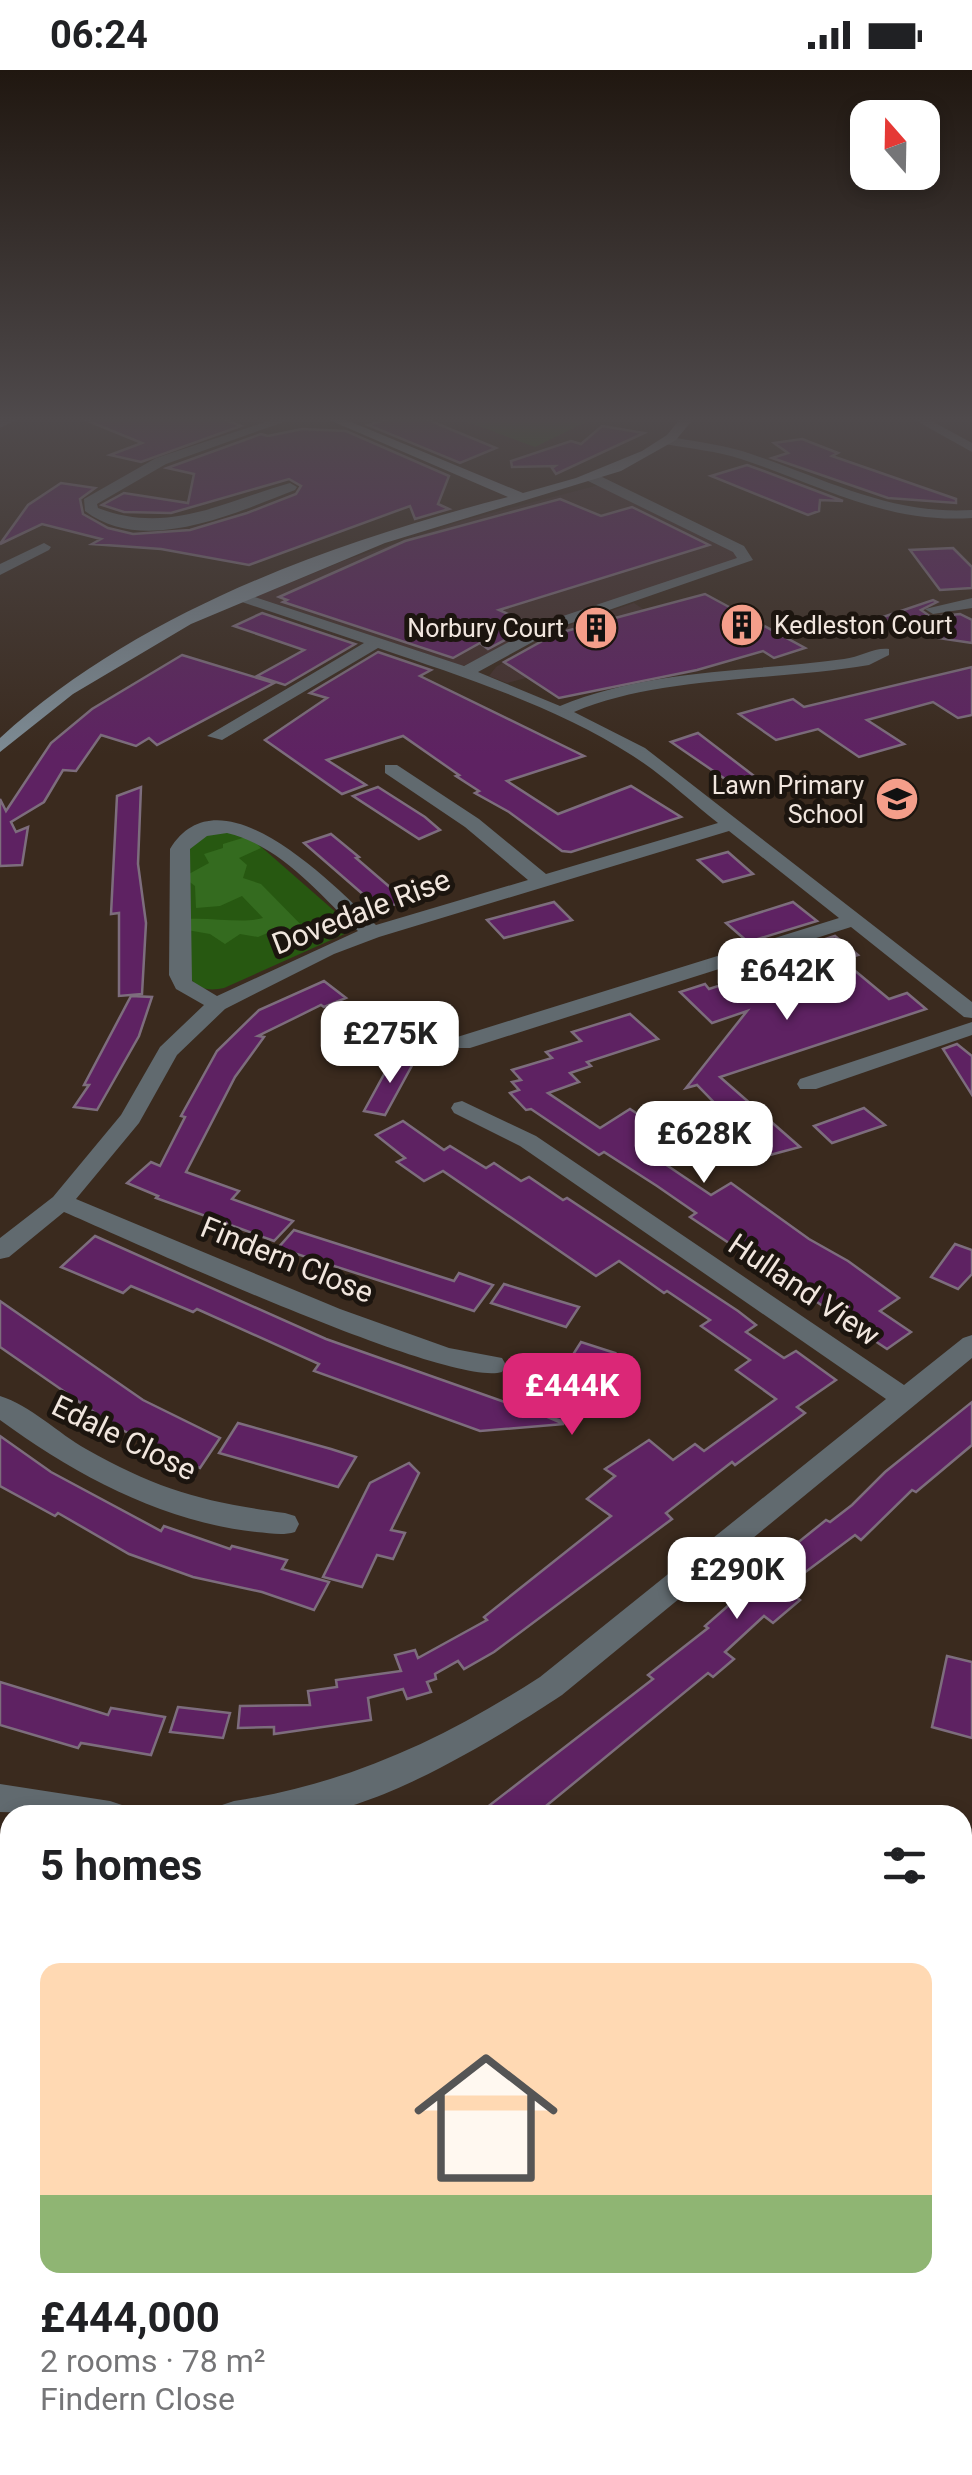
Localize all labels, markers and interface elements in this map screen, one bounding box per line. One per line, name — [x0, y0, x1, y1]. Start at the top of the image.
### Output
text: 06:24 — [50, 13, 148, 57]
north arrow — [850, 100, 940, 190]
map controls — [850, 100, 940, 190]
building icon: Kedleston Court — [719, 602, 765, 648]
building icon: Norbury Court — [573, 605, 619, 651]
place label: Kedleston Court — [774, 611, 953, 640]
place label: Norbury Court — [407, 614, 564, 643]
place label: Lawn Primary School — [712, 771, 864, 829]
school or university icon: Lawn Primary School — [874, 776, 920, 822]
street label: Dovedale Rise — [267, 862, 455, 962]
pin: £642K — [717, 938, 857, 1023]
text: £642K — [740, 951, 834, 989]
pin: £275K — [320, 1001, 460, 1086]
text: £275K — [343, 1014, 437, 1052]
pin: £628K — [634, 1101, 774, 1186]
text: £628K — [657, 1114, 751, 1152]
street label: Findern Close — [196, 1209, 378, 1310]
street label: Hulland View — [722, 1226, 886, 1353]
pin: £444K — [502, 1353, 642, 1438]
text: £444K — [525, 1366, 619, 1404]
street label: Edale Close — [46, 1388, 202, 1487]
pin: £290K — [667, 1537, 807, 1622]
text: £290K — [690, 1550, 784, 1588]
icon: filters — [877, 1838, 932, 1893]
text: 5 homes — [40, 1841, 202, 1890]
icon: home — [396, 2028, 576, 2208]
text: £444,000 — [40, 2293, 220, 2342]
text: 2 rooms · 78 m² — [40, 2342, 265, 2380]
text: Findern Close — [40, 2380, 235, 2418]

